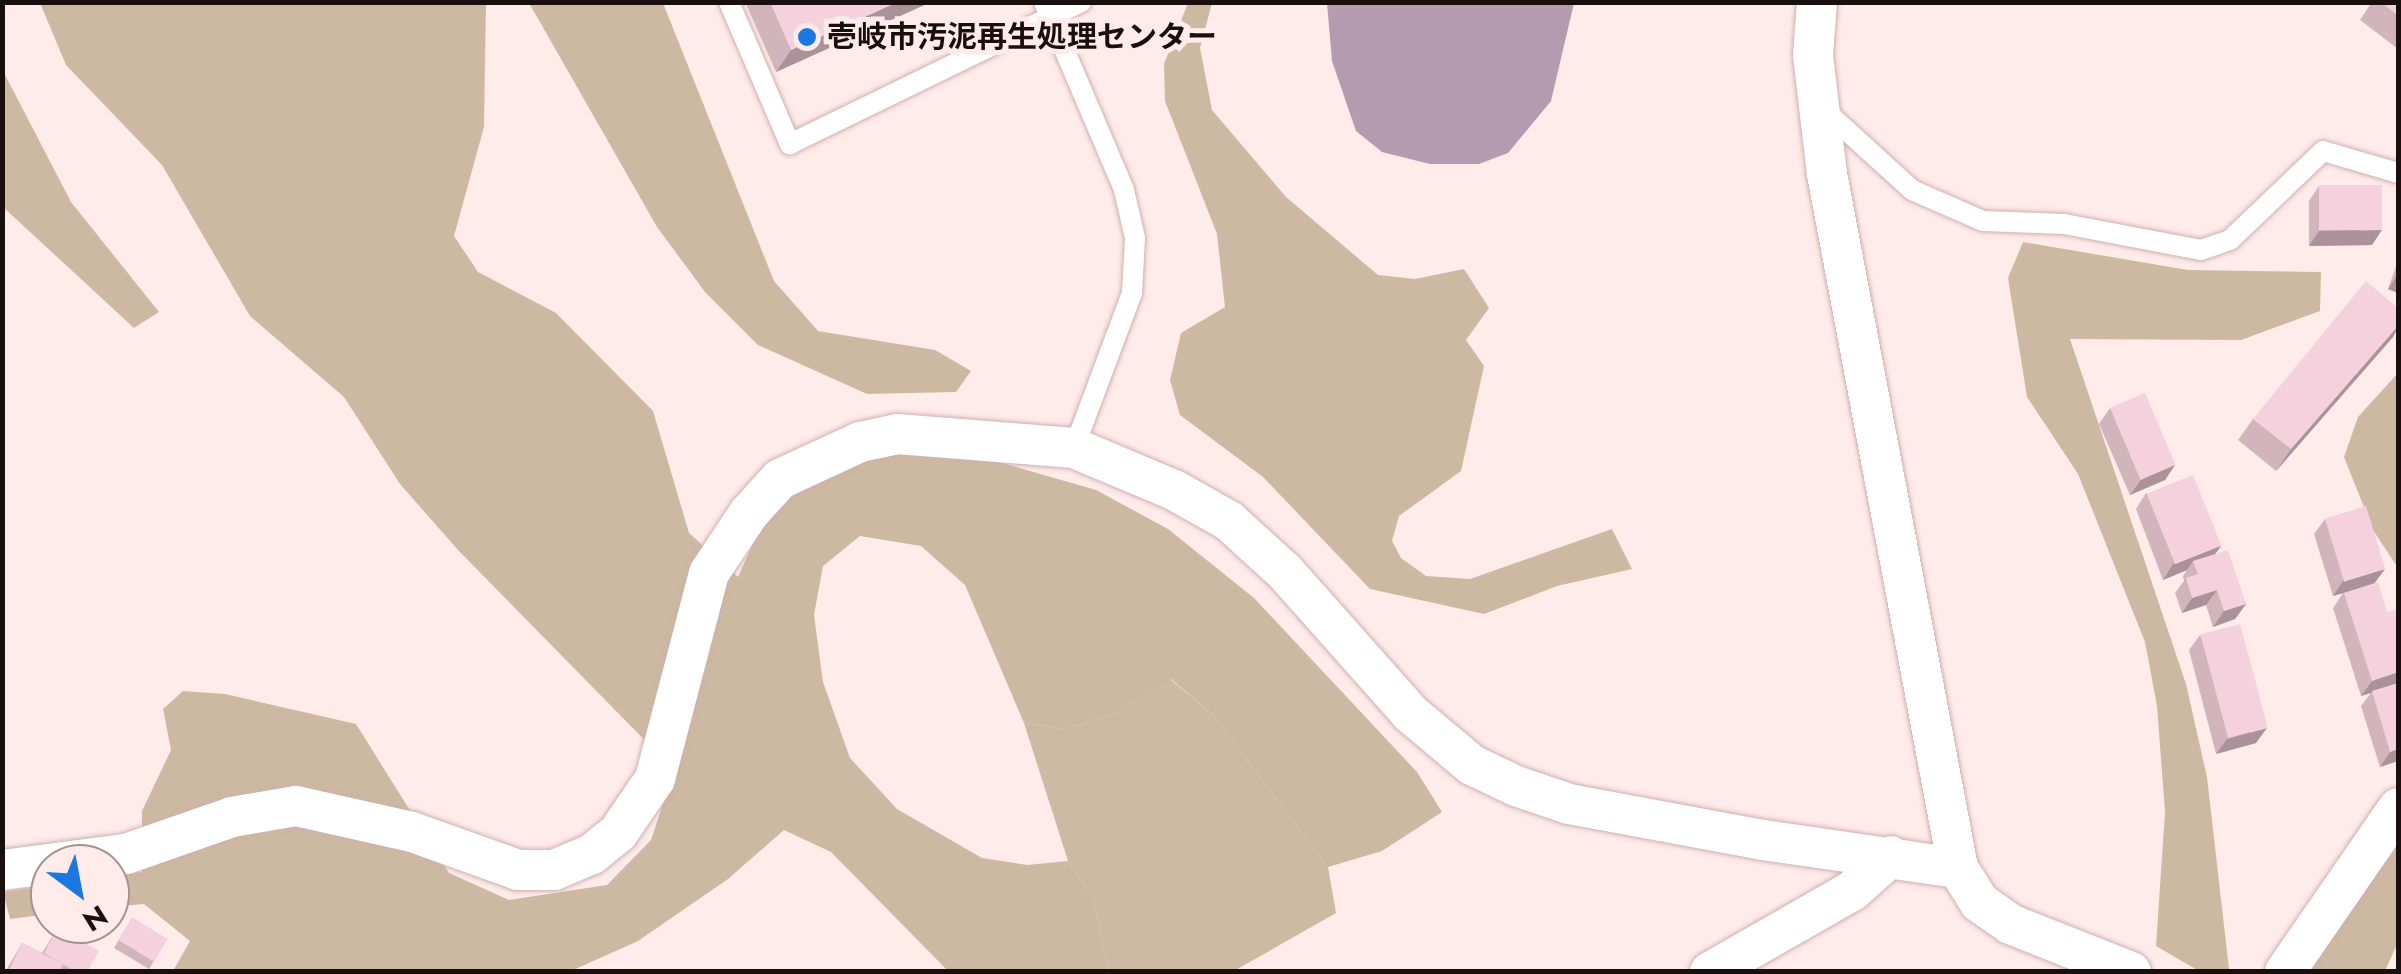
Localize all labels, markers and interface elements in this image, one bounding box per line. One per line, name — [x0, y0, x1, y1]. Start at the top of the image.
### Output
place label: 壱岐市汚泥再生処理センター — [827, 19, 1217, 55]
marker: 壱岐市汚泥再生処理センター — [796, 26, 818, 48]
north arrow — [30, 844, 130, 944]
text: N — [75, 895, 115, 941]

